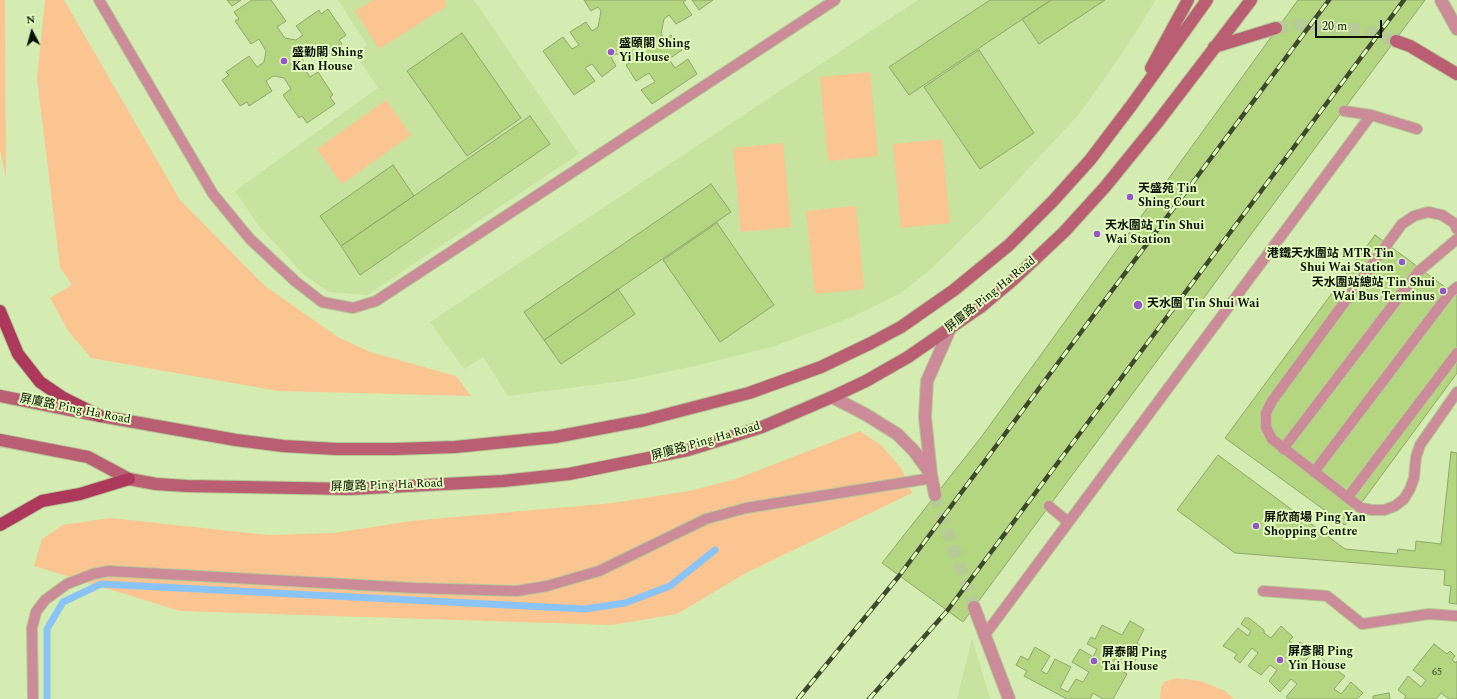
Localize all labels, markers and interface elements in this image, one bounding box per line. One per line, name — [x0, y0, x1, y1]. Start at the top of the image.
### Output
text: N — [25, 11, 36, 28]
north arrow — [12, 12, 52, 52]
scale bar — [1317, 12, 1384, 38]
text: 20 m — [1322, 17, 1347, 36]
place label: 盛頤閣 Shing Yi House — [619, 38, 690, 66]
place label: 盛勤閣 Shing Kan House — [292, 47, 363, 75]
marker: 盛頤閣 Shing Yi House — [606, 47, 616, 57]
marker: 盛勤閣 Shing Kan House — [279, 56, 289, 66]
place label: 天盛苑 Tin Shing Court — [1138, 183, 1205, 211]
marker: 天盛苑 Tin Shing Court — [1125, 192, 1135, 202]
place label: 天水圍站 Tin Shui Wai Station — [1105, 220, 1204, 248]
marker: 天水圍站 Tin Shui Wai Station — [1092, 229, 1102, 239]
place label: 港鐵天水圍站 MTR Tin Shui Wai Station — [1267, 248, 1394, 276]
street label: 屏廈路 Ping Ha Road — [943, 254, 1039, 336]
marker: 港鐵天水圍站 MTR Tin Shui Wai Station — [1397, 257, 1407, 267]
place label: 天水圍站總站 Tin Shui Wai Bus Terminus — [1312, 277, 1435, 305]
marker: 天水圍站總站 Tin Shui Wai Bus Terminus — [1438, 286, 1448, 296]
place label: 天水圍 Tin Shui Wai — [1147, 298, 1259, 312]
marker: 天水圍 Tin Shui Wai — [1132, 299, 1144, 311]
street label: 屏廈路 Ping Ha Road — [18, 392, 132, 428]
street label: 屏廈路 Ping Ha Road — [650, 420, 762, 464]
street label: 屏廈路 Ping Ha Road — [331, 477, 443, 495]
place label: 屏欣商場 Ping Yan Shopping Centre — [1264, 512, 1366, 540]
marker: 屏欣商場 Ping Yan Shopping Centre — [1251, 521, 1261, 531]
place label: 屏彥閣 Ping Yin House — [1288, 646, 1353, 674]
place label: 屏泰閣 Ping Tai House — [1102, 647, 1167, 675]
marker: 屏彥閣 Ping Yin House — [1275, 655, 1285, 665]
marker: 屏泰閣 Ping Tai House — [1089, 656, 1099, 666]
house number: 65 — [1432, 667, 1442, 679]

